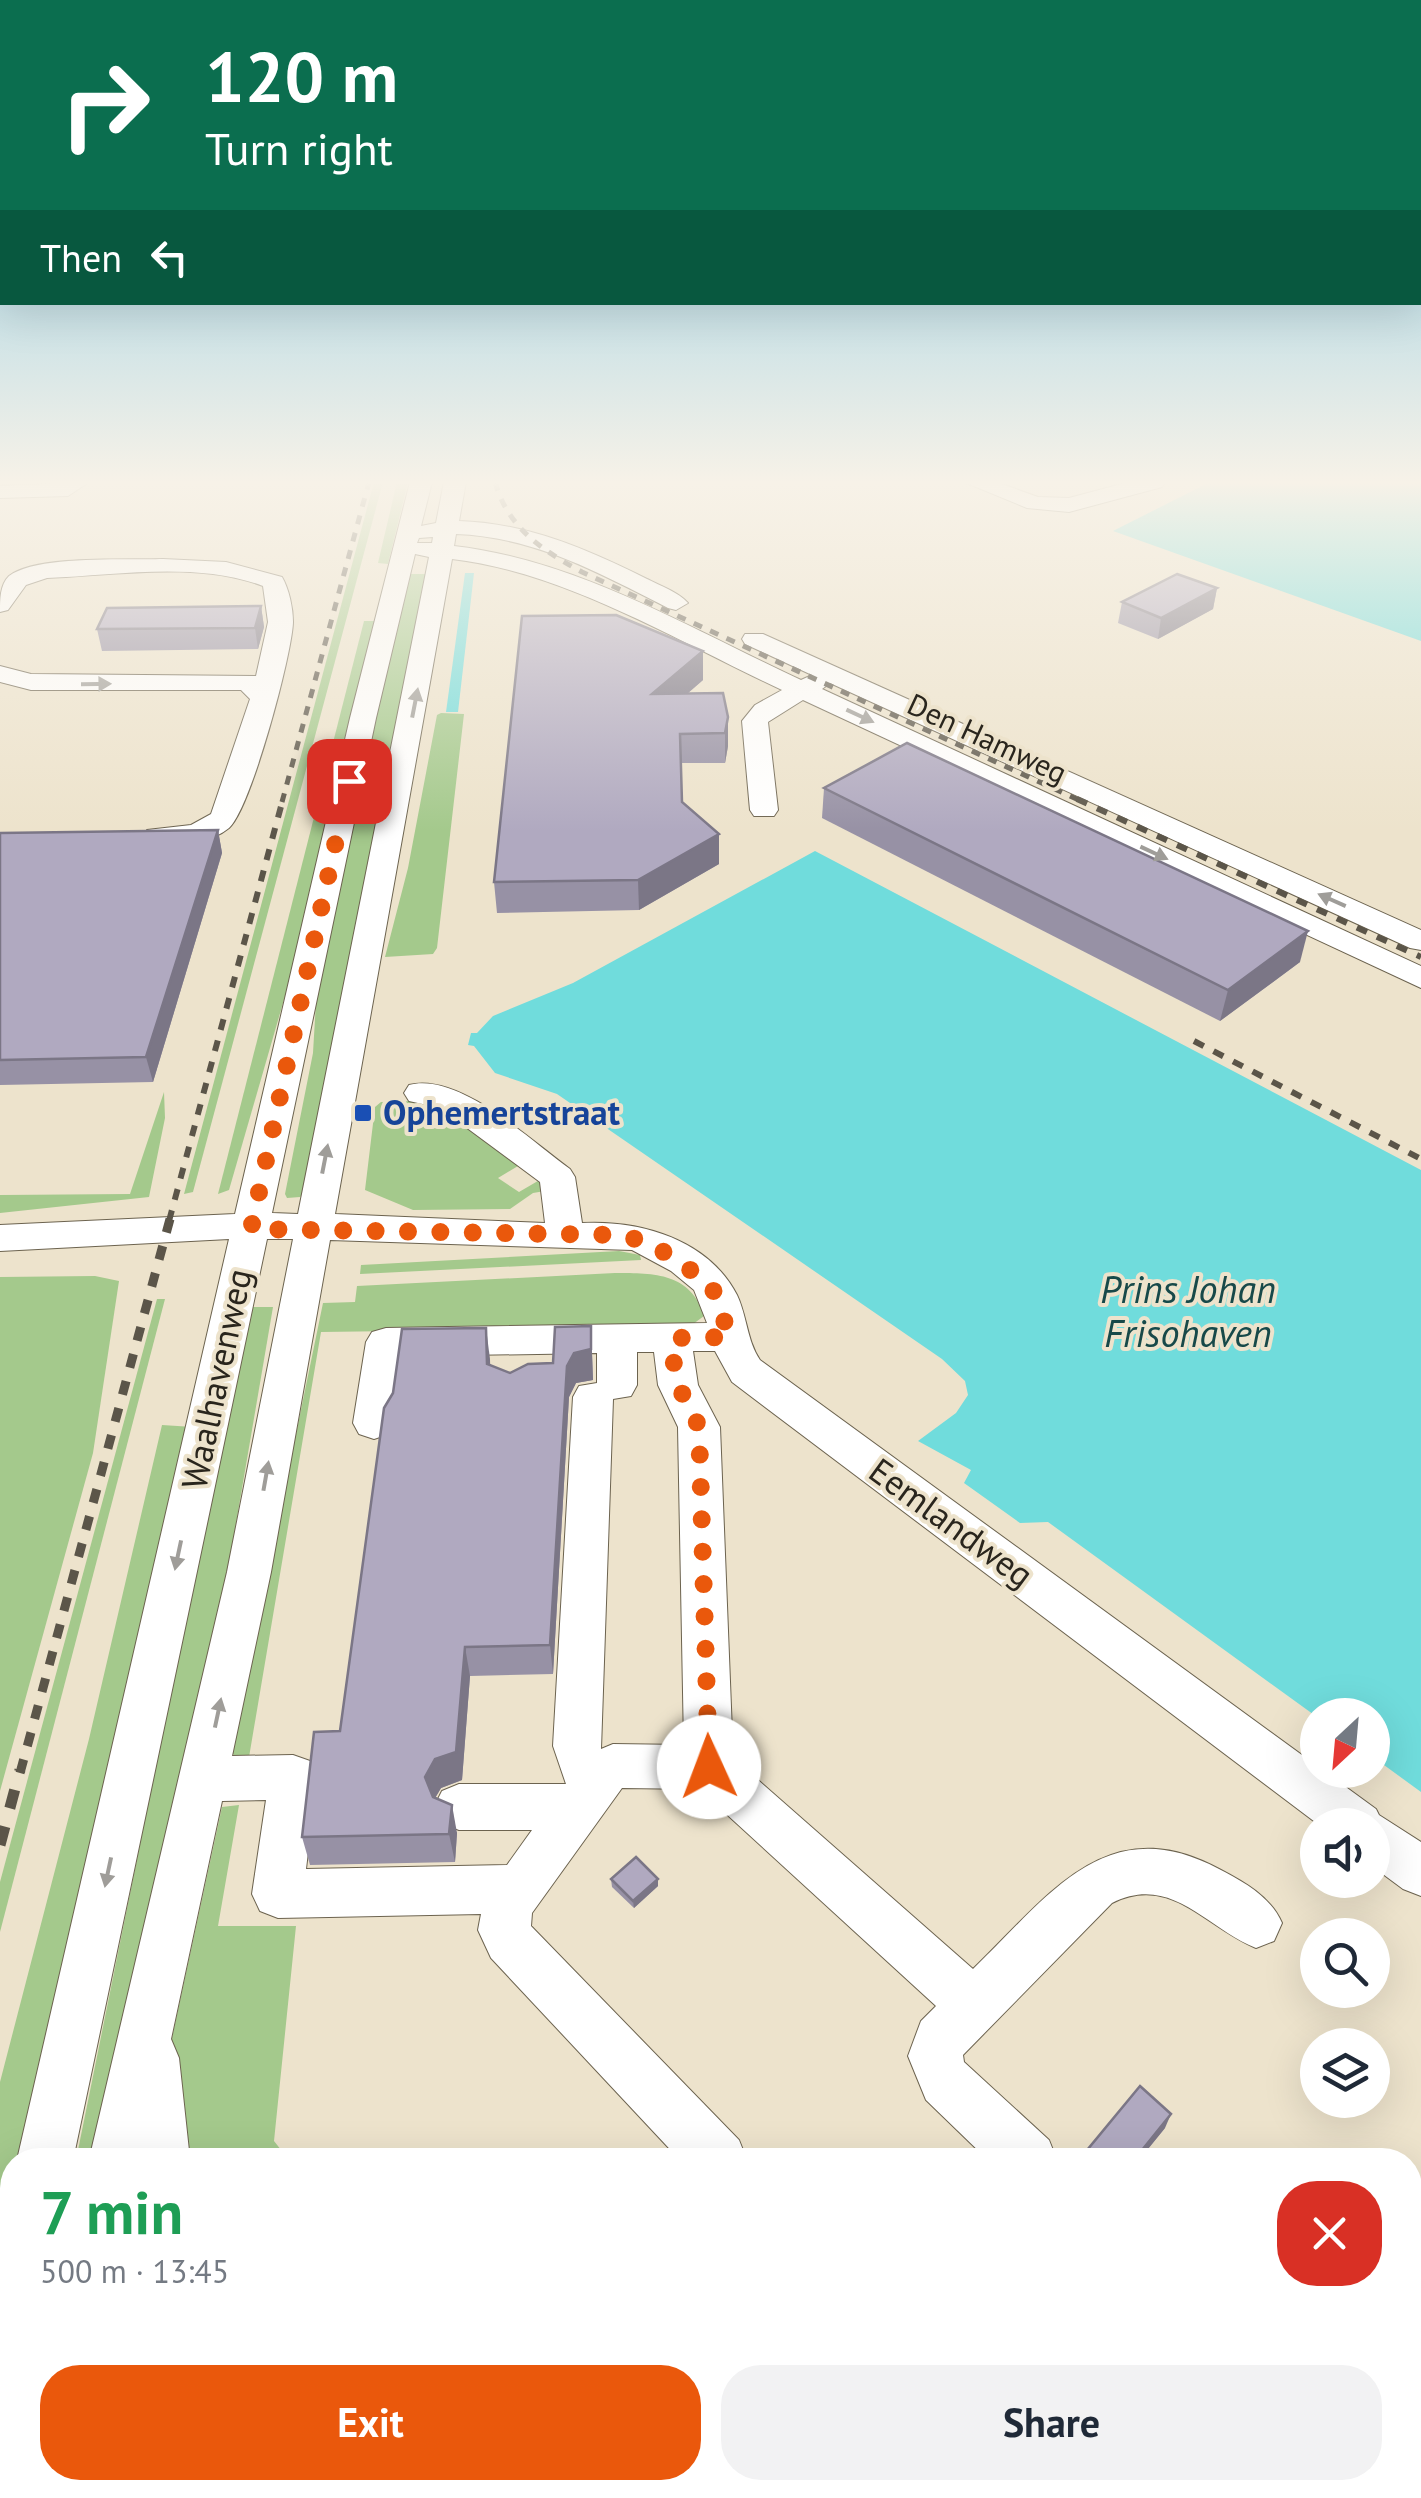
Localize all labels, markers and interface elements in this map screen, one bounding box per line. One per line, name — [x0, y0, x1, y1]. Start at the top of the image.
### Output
text: 120 m — [205, 31, 398, 121]
icon: right — [40, 40, 170, 170]
text: Turn right — [205, 119, 393, 177]
icon: left — [142, 230, 197, 285]
text: Then — [40, 233, 122, 282]
one-way arrow — [81, 675, 113, 691]
street label: Den Hamweg — [902, 684, 1074, 792]
one-way arrow — [408, 687, 423, 718]
one-way arrow — [846, 707, 875, 724]
pin — [307, 739, 392, 824]
icon: arrive — [322, 754, 377, 809]
one-way arrow — [1140, 845, 1169, 862]
one-way arrow — [1317, 892, 1346, 909]
place label: Ophemertstraat — [383, 1089, 621, 1135]
marker: Ophemertstraat — [352, 1102, 374, 1124]
one-way arrow — [318, 1144, 334, 1175]
street label: Waalhavenweg — [170, 1264, 262, 1493]
water label: Prins Johan Frisohaven — [1100, 1264, 1276, 1357]
street label: Eemlandweg — [860, 1447, 1043, 1597]
one-way arrow — [259, 1459, 274, 1491]
one-way arrow — [170, 1540, 185, 1571]
one-way arrow — [211, 1697, 226, 1728]
north arrow — [1300, 1698, 1390, 1788]
map controls — [1300, 1698, 1390, 2118]
position arrow — [657, 1715, 761, 1819]
button: sound — [1300, 1808, 1390, 1898]
one-way arrow — [100, 1857, 116, 1888]
button: search — [1300, 1918, 1390, 2008]
button: layers — [1300, 2028, 1390, 2118]
text: 7 min — [40, 2173, 183, 2251]
button: close — [1277, 2181, 1382, 2286]
text: 500 m · 13:45 — [40, 2250, 229, 2292]
button: Exit — [40, 2365, 701, 2480]
button: Share — [721, 2365, 1382, 2480]

